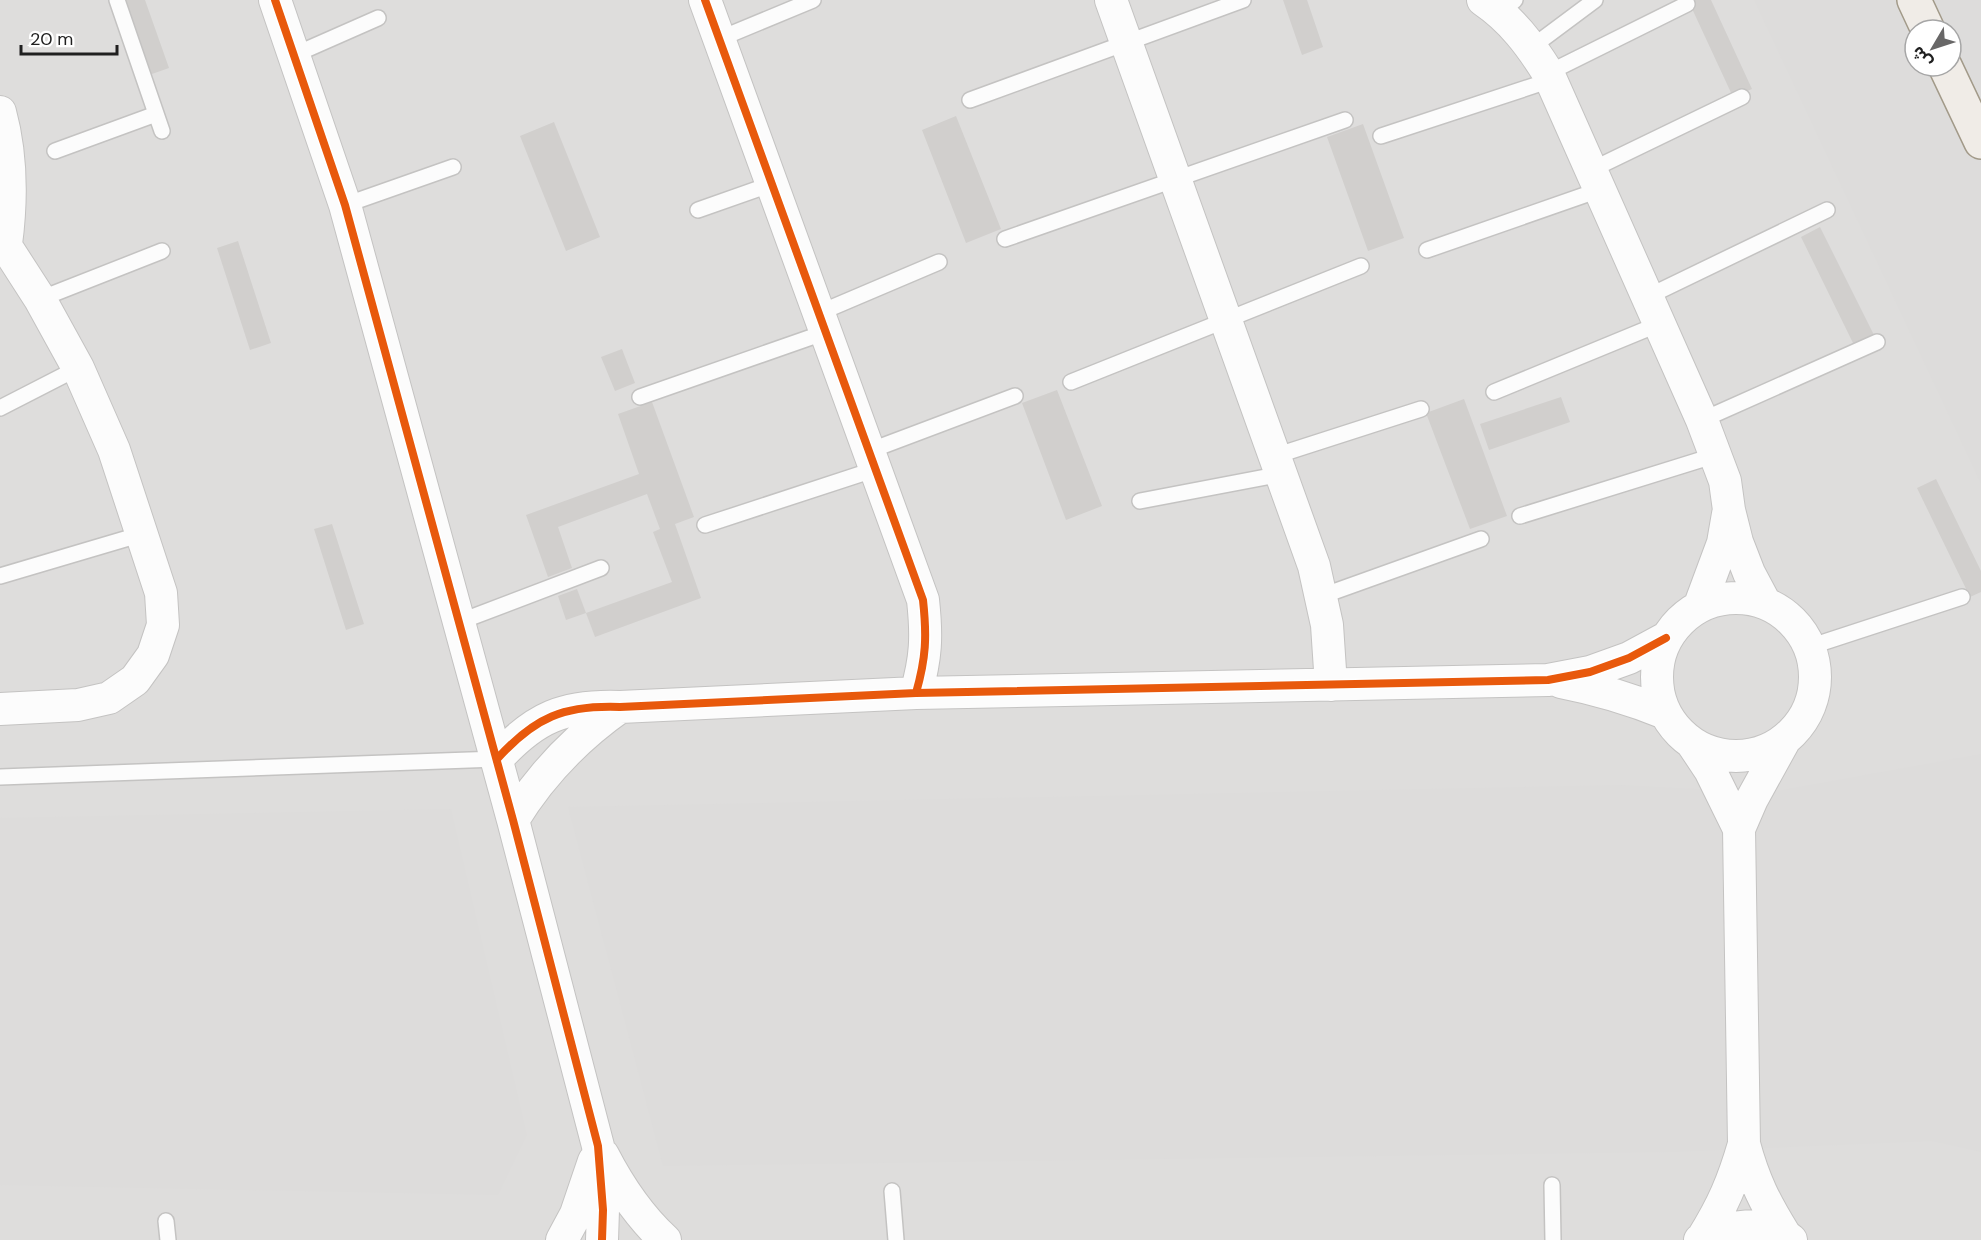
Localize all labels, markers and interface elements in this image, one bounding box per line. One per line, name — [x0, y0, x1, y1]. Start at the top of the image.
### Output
scale bar — [21, 18, 117, 56]
north arrow — [1903, 18, 1963, 78]
text: 20 m — [30, 27, 73, 51]
text: ش — [1907, 42, 1937, 72]

